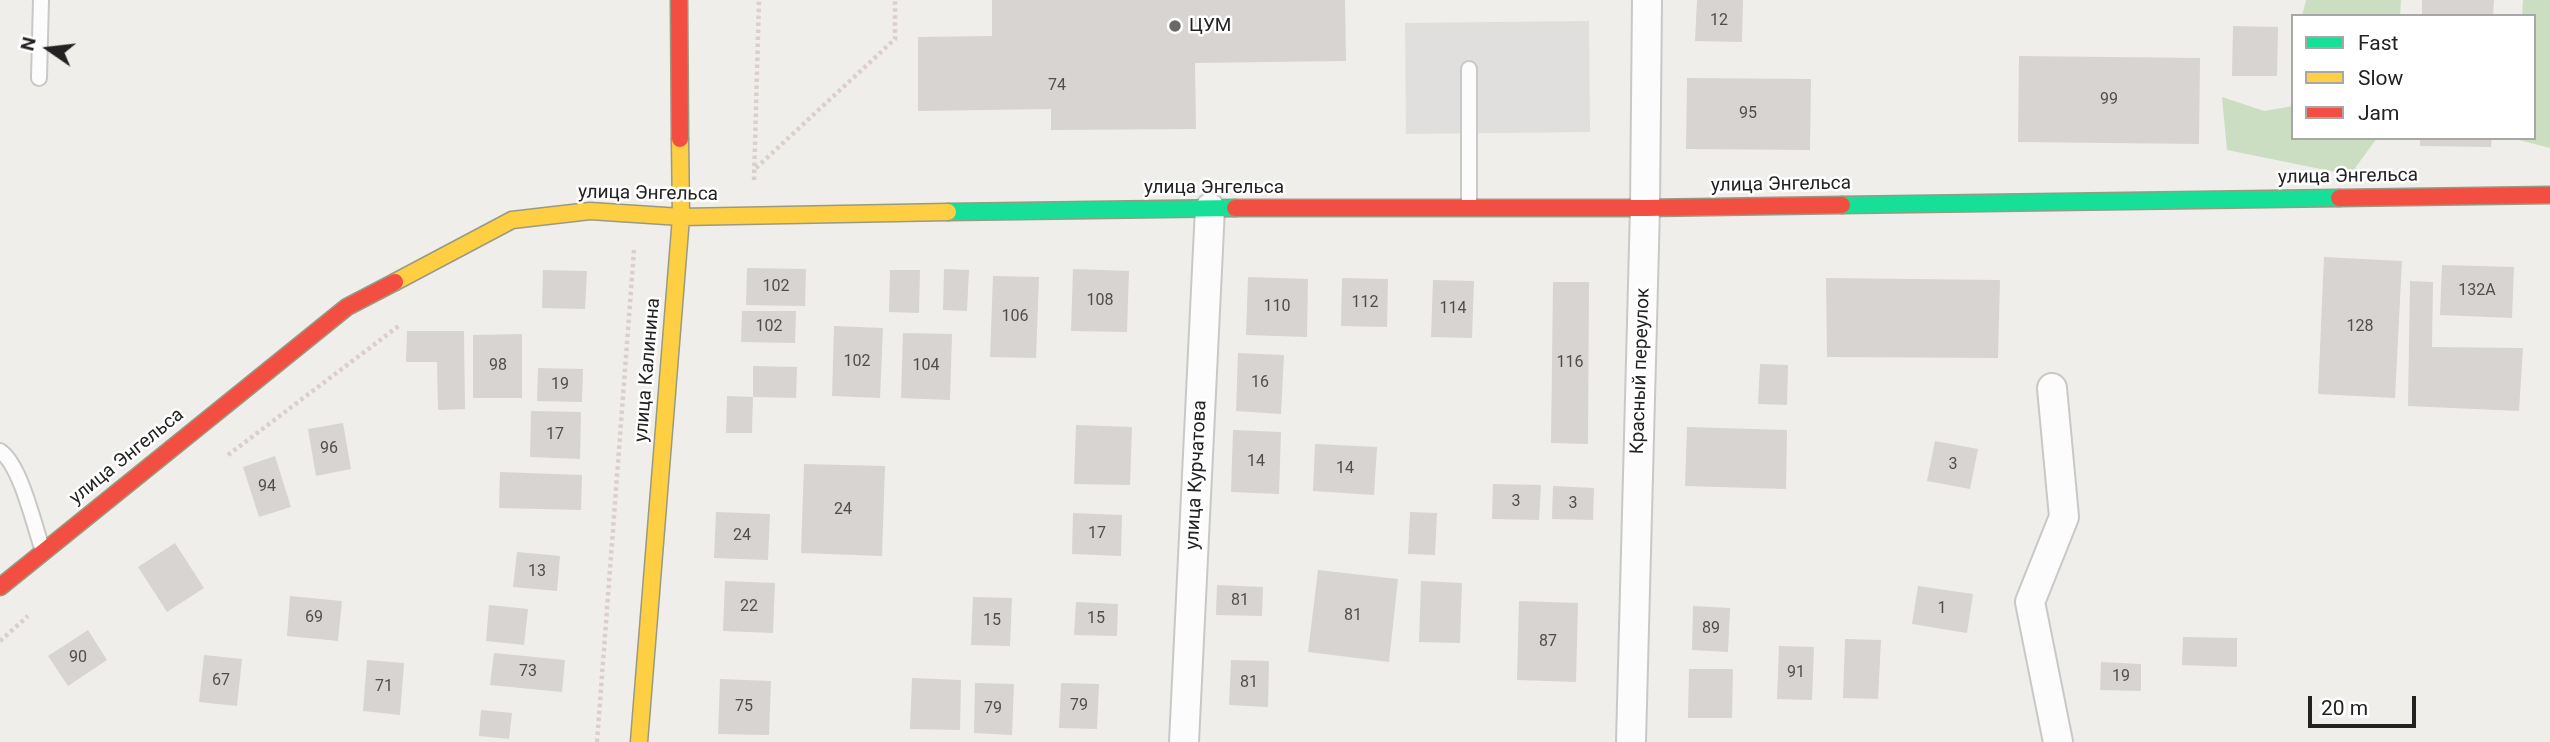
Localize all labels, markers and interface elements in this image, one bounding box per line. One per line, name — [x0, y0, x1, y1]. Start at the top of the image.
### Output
house number: 12 — [1710, 11, 1728, 31]
north arrow — [14, 14, 84, 84]
legend — [2291, 14, 2536, 140]
place label: ЦУМ — [1189, 15, 1231, 37]
marker: ЦУМ — [1167, 18, 1183, 34]
text: Fast — [2358, 31, 2398, 55]
text: N — [15, 35, 41, 53]
text: Slow — [2358, 66, 2403, 90]
house number: 74 — [1048, 76, 1066, 96]
house number: 99 — [2100, 90, 2118, 110]
text: Jam — [2358, 101, 2399, 125]
house number: 95 — [1739, 104, 1757, 124]
street label: улица Энгельса — [2278, 164, 2418, 190]
street label: улица Энгельса — [1711, 172, 1851, 198]
street label: улица Энгельса — [1144, 177, 1284, 199]
street label: улица Энгельса — [578, 181, 718, 207]
house number: 102 — [763, 277, 789, 297]
house number: 132А — [2458, 281, 2496, 301]
street label: Красный переулок — [1627, 287, 1655, 455]
house number: 108 — [1087, 291, 1113, 311]
house number: 112 — [1352, 293, 1378, 313]
street label: улица Калинина — [630, 297, 666, 443]
house number: 110 — [1264, 297, 1290, 317]
house number: 114 — [1440, 299, 1466, 319]
house number: 106 — [1002, 307, 1028, 327]
house number: 102 — [756, 317, 782, 337]
house number: 128 — [2347, 317, 2373, 337]
house number: 102 — [844, 352, 870, 372]
house number: 116 — [1557, 353, 1583, 373]
house number: 98 — [489, 356, 507, 376]
house number: 104 — [913, 356, 939, 376]
house number: 16 — [1251, 373, 1269, 393]
house number: 19 — [551, 375, 569, 395]
street label: улица Курчатова — [1182, 400, 1212, 550]
street label: улица Энгельса — [65, 404, 189, 510]
house number: 17 — [546, 425, 564, 445]
house number: 96 — [320, 439, 338, 459]
house number: 14 — [1247, 452, 1265, 472]
house number: 3 — [1949, 455, 1957, 475]
house number: 14 — [1336, 459, 1354, 479]
house number: 94 — [258, 477, 276, 497]
house number: 3 — [1512, 492, 1520, 512]
house number: 3 — [1569, 494, 1577, 514]
house number: 24 — [834, 500, 852, 520]
house number: 17 — [1088, 524, 1106, 544]
house number: 24 — [733, 526, 751, 546]
house number: 13 — [528, 562, 546, 582]
house number: 81 — [1231, 591, 1249, 611]
house number: 22 — [740, 597, 758, 617]
house number: 1 — [1938, 599, 1946, 619]
house number: 81 — [1344, 606, 1362, 626]
house number: 69 — [305, 608, 323, 628]
house number: 15 — [1087, 609, 1105, 629]
house number: 15 — [983, 611, 1001, 631]
house number: 89 — [1702, 619, 1720, 639]
house number: 87 — [1539, 632, 1557, 652]
house number: 90 — [69, 648, 87, 668]
house number: 73 — [519, 662, 537, 682]
house number: 91 — [1787, 663, 1805, 683]
house number: 19 — [2112, 667, 2130, 687]
house number: 67 — [212, 671, 230, 691]
house number: 81 — [1240, 673, 1258, 693]
house number: 71 — [375, 677, 393, 697]
scale bar — [2312, 682, 2420, 726]
house number: 79 — [1070, 696, 1088, 716]
text: 20 m — [2321, 696, 2368, 720]
house number: 75 — [735, 697, 753, 717]
house number: 79 — [984, 699, 1002, 719]

